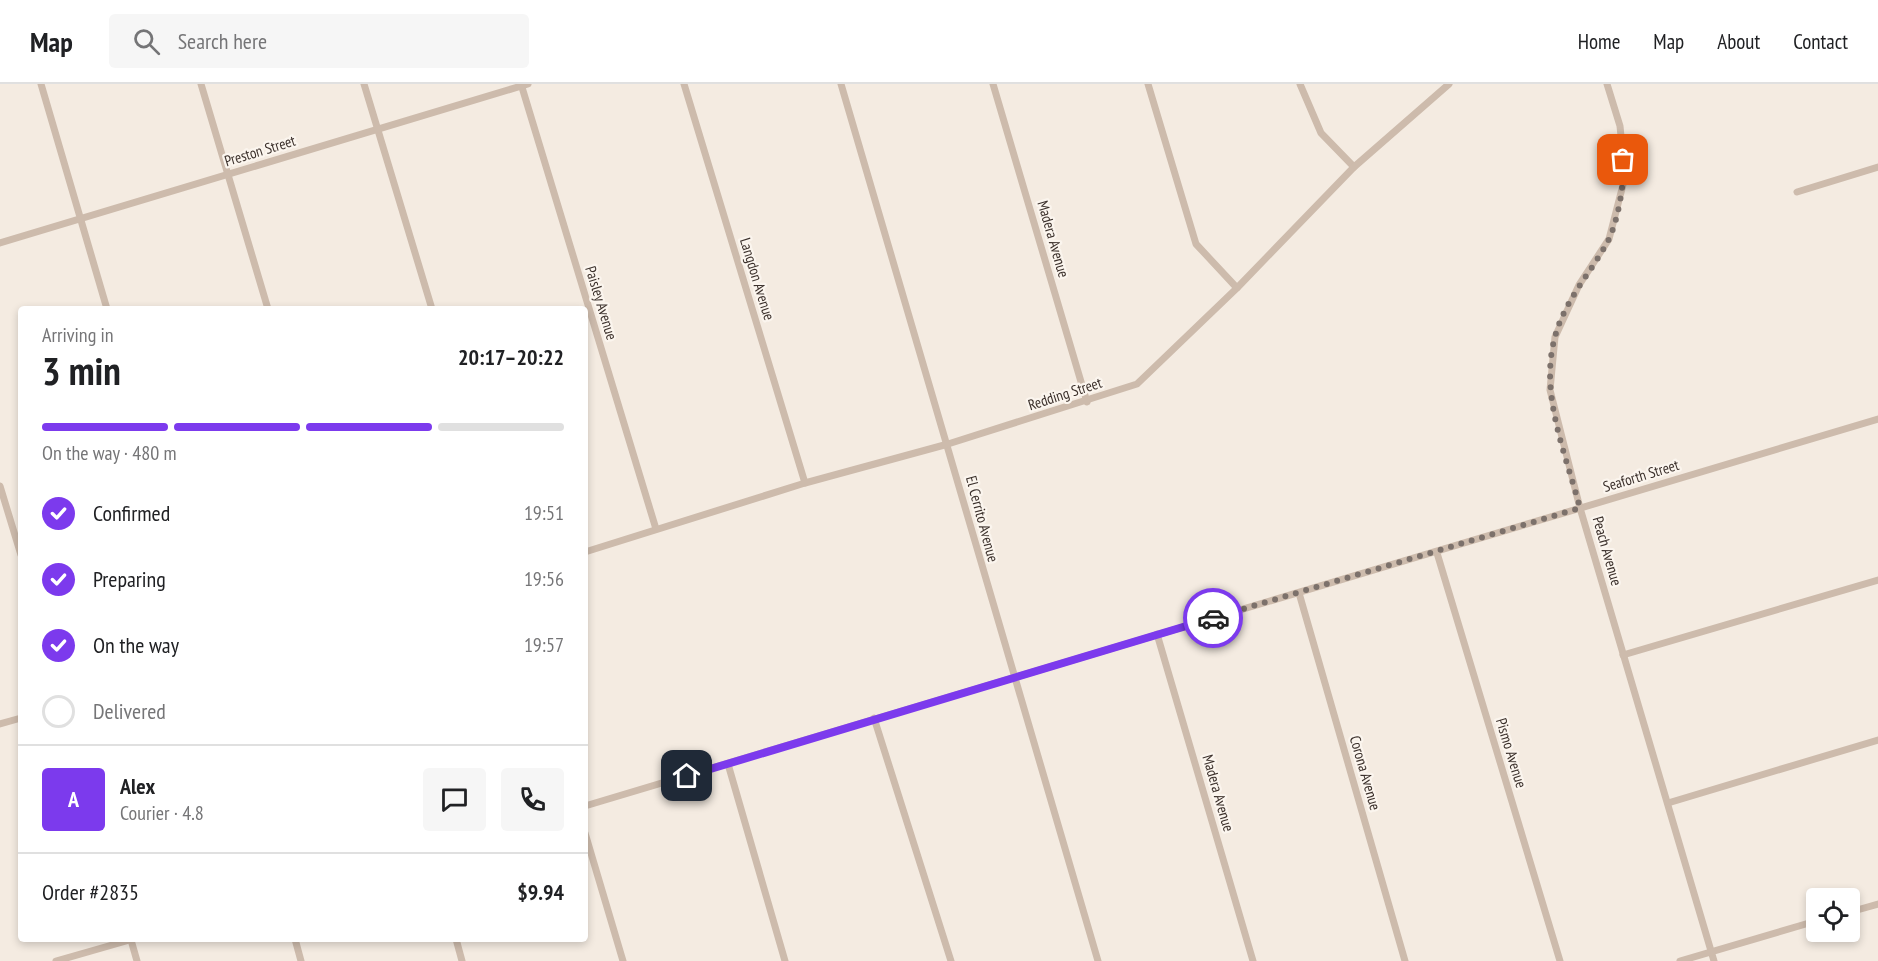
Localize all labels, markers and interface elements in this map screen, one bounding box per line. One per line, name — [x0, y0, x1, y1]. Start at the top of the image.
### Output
search box — [109, 14, 529, 68]
text: Map — [30, 23, 73, 60]
icon: search — [130, 25, 163, 58]
text: Search here — [178, 27, 267, 55]
text: Home — [1578, 28, 1620, 55]
text: Map — [1653, 28, 1684, 55]
text: About — [1717, 28, 1760, 55]
text: Contact — [1793, 28, 1848, 55]
street label: Preston Street — [222, 131, 298, 170]
pin — [1597, 134, 1648, 185]
icon: bag — [1606, 143, 1639, 176]
street label: Madera Avenue — [1033, 198, 1074, 279]
street label: Langdon Avenue — [736, 235, 779, 322]
street label: Paisley Avenue — [581, 264, 622, 342]
text: Arriving in — [42, 322, 114, 348]
text: 20:17–20:22 — [458, 343, 564, 371]
text: 3 min — [42, 345, 121, 396]
street label: Redding Street — [1026, 373, 1104, 414]
text: On the way · 480 m — [42, 440, 177, 466]
street label: Seaforth Street — [1601, 455, 1681, 496]
street label: El Cerrito Avenue — [962, 474, 1003, 564]
icon: check — [42, 497, 75, 530]
text: Confirmed — [93, 499, 170, 527]
text: 19:51 — [524, 500, 564, 526]
street label: Peach Avenue — [1589, 514, 1626, 588]
icon: check — [42, 563, 75, 596]
text: Preparing — [93, 565, 166, 593]
text: 19:56 — [524, 566, 564, 592]
courier — [1183, 588, 1243, 648]
icon: car — [1197, 602, 1230, 635]
icon: check — [42, 629, 75, 662]
text: On the way — [93, 631, 179, 659]
text: 19:57 — [524, 632, 564, 658]
text: Delivered — [93, 697, 166, 725]
street label: Pismo Avenue — [1492, 716, 1531, 790]
street label: Corona Avenue — [1346, 733, 1385, 812]
pin — [661, 750, 712, 801]
street label: Madera Avenue — [1198, 752, 1239, 833]
icon: home — [670, 759, 703, 792]
button: chat — [423, 768, 486, 831]
button: phone — [501, 768, 564, 831]
text: Alex — [120, 772, 155, 800]
text: A — [68, 785, 79, 813]
text: Courier · 4.8 — [120, 800, 204, 826]
text: Order #2835 — [42, 878, 139, 906]
text: $9.94 — [517, 878, 564, 906]
map controls — [1806, 888, 1860, 942]
button: locate — [1806, 888, 1860, 942]

